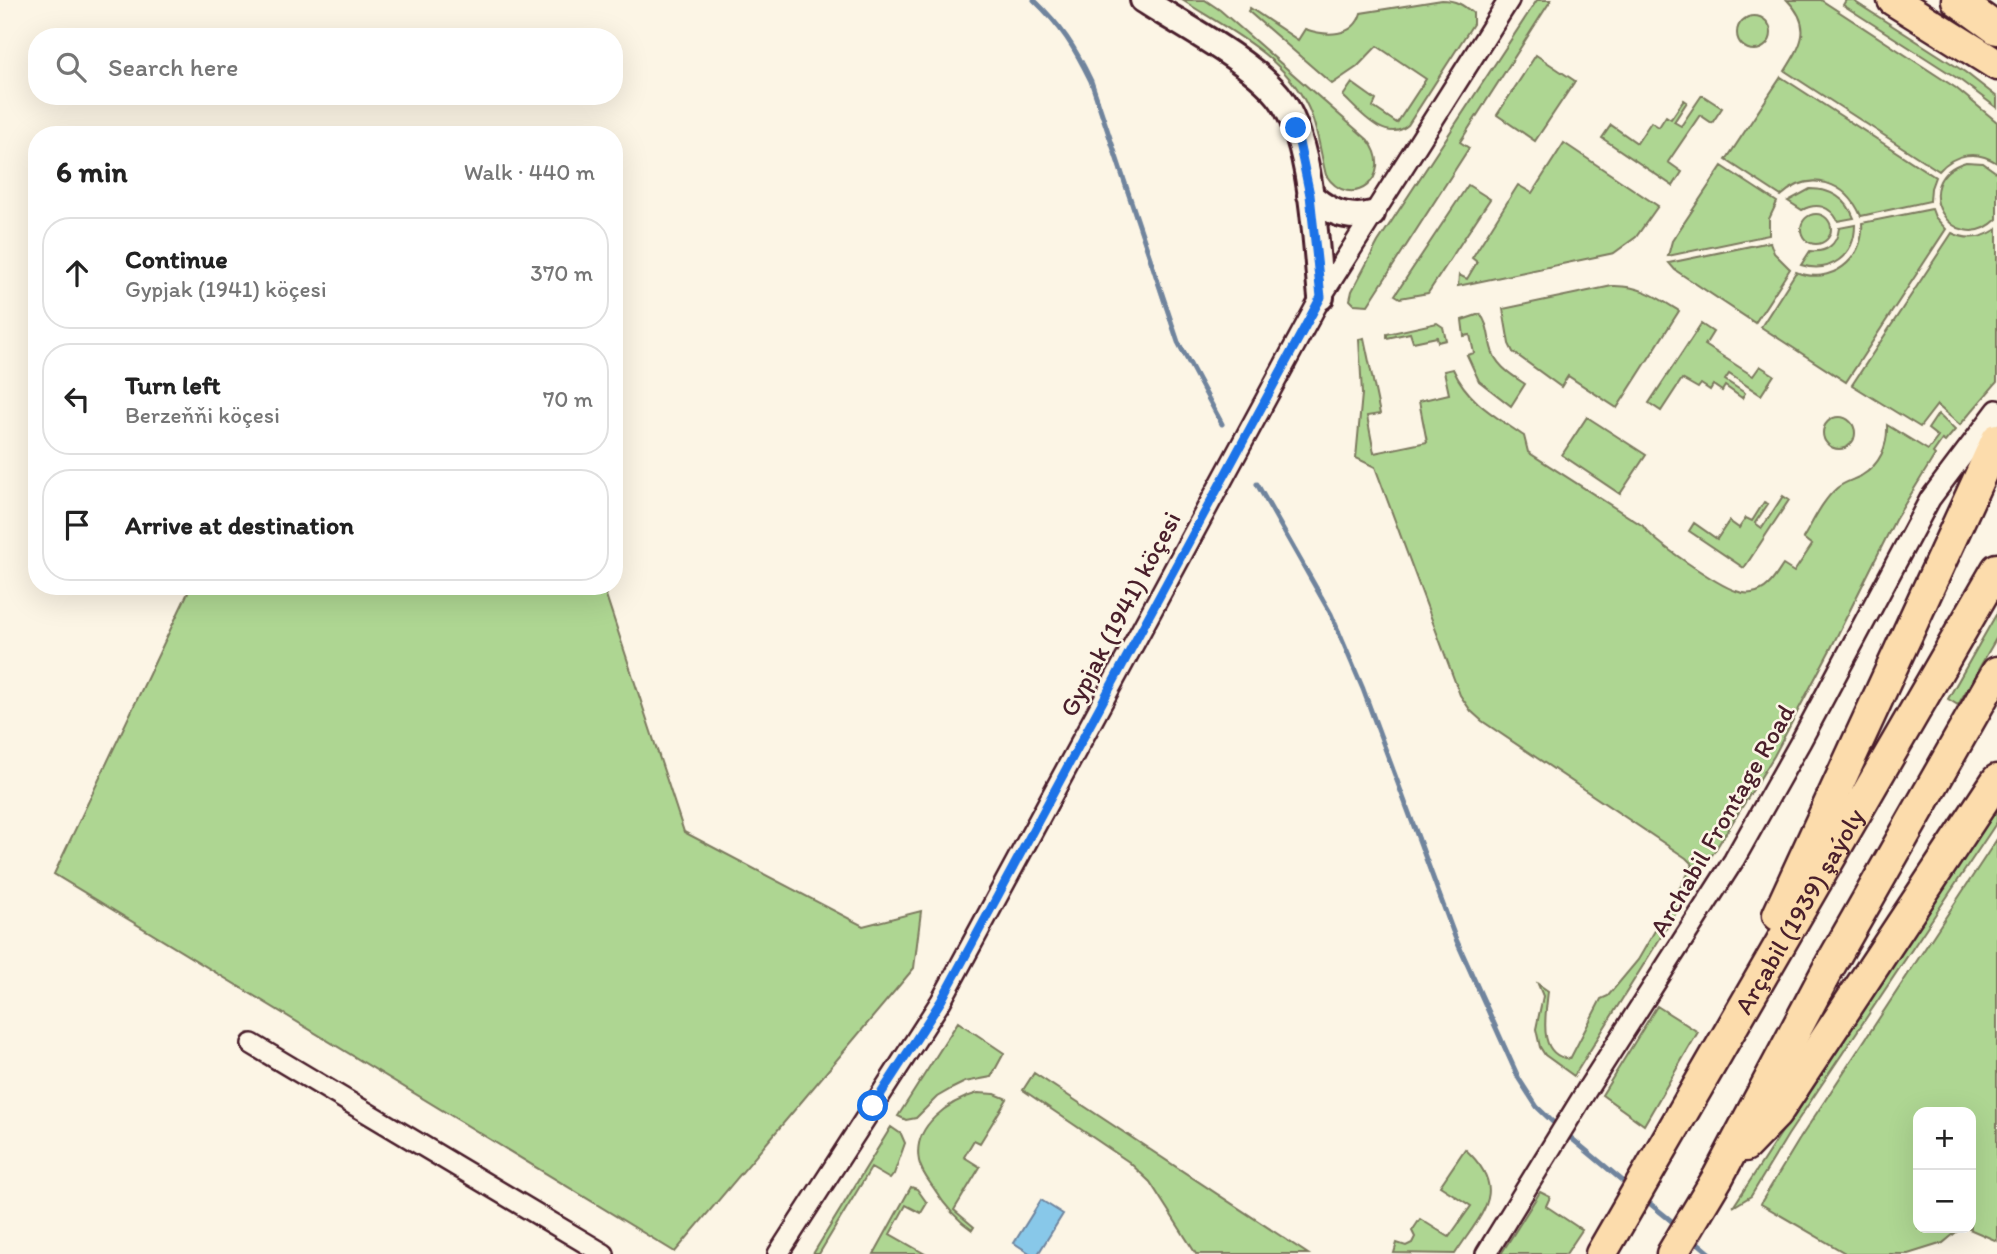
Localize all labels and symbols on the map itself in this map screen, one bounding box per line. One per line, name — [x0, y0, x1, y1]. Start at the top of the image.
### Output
route end — [1280, 112, 1311, 143]
street label: Gypjak (1941) köçesi — [1052, 506, 1188, 722]
street label: Archabil Frontage Road — [1642, 698, 1802, 942]
street label: Arçabil (1939) şaýoly — [1727, 803, 1871, 1020]
route start — [857, 1090, 888, 1121]

